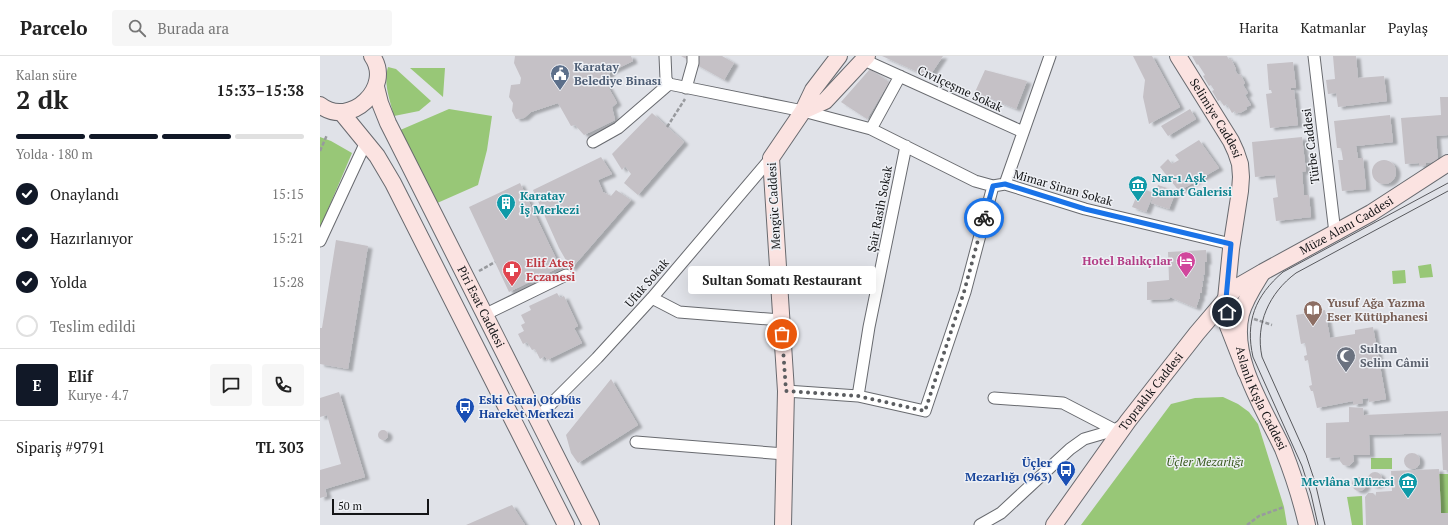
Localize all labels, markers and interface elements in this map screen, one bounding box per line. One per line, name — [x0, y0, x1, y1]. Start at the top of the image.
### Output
search box — [112, 10, 392, 46]
text: Parcelo — [20, 15, 88, 40]
icon: search — [126, 17, 148, 39]
text: Burada ara — [158, 18, 229, 38]
text: Harita — [1239, 18, 1278, 37]
text: Katmanlar — [1300, 18, 1366, 37]
text: Paylaş — [1388, 18, 1428, 37]
place label: Karatay Belediye Binası — [574, 59, 661, 88]
street label: Cıvılçeşme Sokak — [915, 62, 1006, 115]
public building icon: Karatay Belediye Binası — [549, 63, 571, 91]
text: Kalan süre — [16, 66, 77, 84]
street label: Selimiye Caddesi — [1187, 75, 1246, 160]
text: 15:33–15:38 — [217, 80, 304, 100]
text: 2 dk — [16, 82, 68, 116]
street label: Türbe Caddesi — [1298, 107, 1323, 185]
text: Yolda · 180 m — [16, 145, 93, 163]
street label: Mengüc Caddesi — [764, 162, 783, 250]
street label: Şair Rasih Sokak — [864, 164, 895, 253]
street label: Mimar Sinan Sokak — [1012, 166, 1115, 209]
place label: Nar-ı Aşk Sanat Galerisi — [1152, 170, 1232, 199]
museum icon: Nar-ı Aşk Sanat Galerisi — [1127, 174, 1149, 202]
icon: check — [16, 183, 38, 205]
text: Onaylandı — [50, 184, 119, 204]
text: 15:15 — [272, 185, 304, 203]
place label: Karatay İş Merkezi — [520, 188, 579, 217]
building icon: Karatay İş Merkezi — [495, 192, 517, 220]
street label: Müze Alanı Caddesi — [1297, 192, 1396, 258]
courier — [964, 198, 1004, 238]
icon: bike — [973, 207, 995, 229]
icon: check — [16, 227, 38, 249]
text: Hazırlanıyor — [50, 228, 133, 248]
text: 15:21 — [272, 229, 304, 247]
hotel icon: Hotel Balıkçılar — [1175, 250, 1197, 278]
place label: Hotel Balıkçılar — [1082, 253, 1173, 268]
place label: Elif Ateş Eczanesi — [526, 255, 575, 284]
street label: Ufuk Sokak — [621, 255, 672, 310]
pharmacy icon: Elif Ateş Eczanesi — [501, 259, 523, 287]
street label: Piri Esat Caddesi — [454, 263, 508, 350]
callout: Sultan Somatı Restaurant — [688, 266, 876, 294]
icon: check — [16, 271, 38, 293]
text: Sultan Somatı Restaurant — [702, 271, 862, 289]
text: Yolda — [50, 272, 87, 292]
text: 15:28 — [272, 273, 304, 291]
pin — [1210, 295, 1244, 329]
place label: Yusuf Ağa Yazma Eser Kütüphanesi — [1327, 295, 1428, 324]
library icon: Yusuf Ağa Yazma Eser Kütüphanesi — [1302, 299, 1324, 327]
icon: home — [1216, 301, 1238, 323]
text: Teslim edildi — [50, 316, 136, 336]
pin — [765, 317, 799, 351]
icon: bag — [771, 323, 793, 345]
place label: Sultan Selim Câmii — [1360, 341, 1429, 370]
street label: Aslanlı Kışla Caddesi — [1233, 345, 1291, 453]
mosque icon: Sultan Selim Câmii — [1335, 345, 1357, 373]
street label: Topraklık Caddesi — [1115, 349, 1186, 433]
button: chat — [210, 364, 252, 406]
button: phone — [262, 364, 304, 406]
text: Elif — [68, 366, 93, 386]
text: E — [32, 375, 42, 395]
text: Kurye · 4.7 — [68, 386, 129, 404]
place label: Eski Garaj Otobüs Hareket Merkezi — [479, 392, 582, 421]
bus stop icon: Eski Garaj Otobüs Hareket Merkezi — [454, 396, 476, 424]
text: Sipariş #9791 — [16, 437, 105, 457]
text: TL 303 — [256, 437, 304, 457]
park label: Üçler Mezarlığı — [1166, 454, 1244, 470]
place label: Üçler Mezarlığı (963) — [965, 455, 1053, 484]
bus stop icon: Üçler Mezarlığı (963) — [1055, 459, 1077, 487]
museum icon: Mevlâna Müzesi — [1397, 471, 1419, 499]
place label: Mevlâna Müzesi — [1301, 474, 1394, 489]
scale bar — [332, 497, 429, 516]
text: 50 m — [338, 499, 362, 513]

